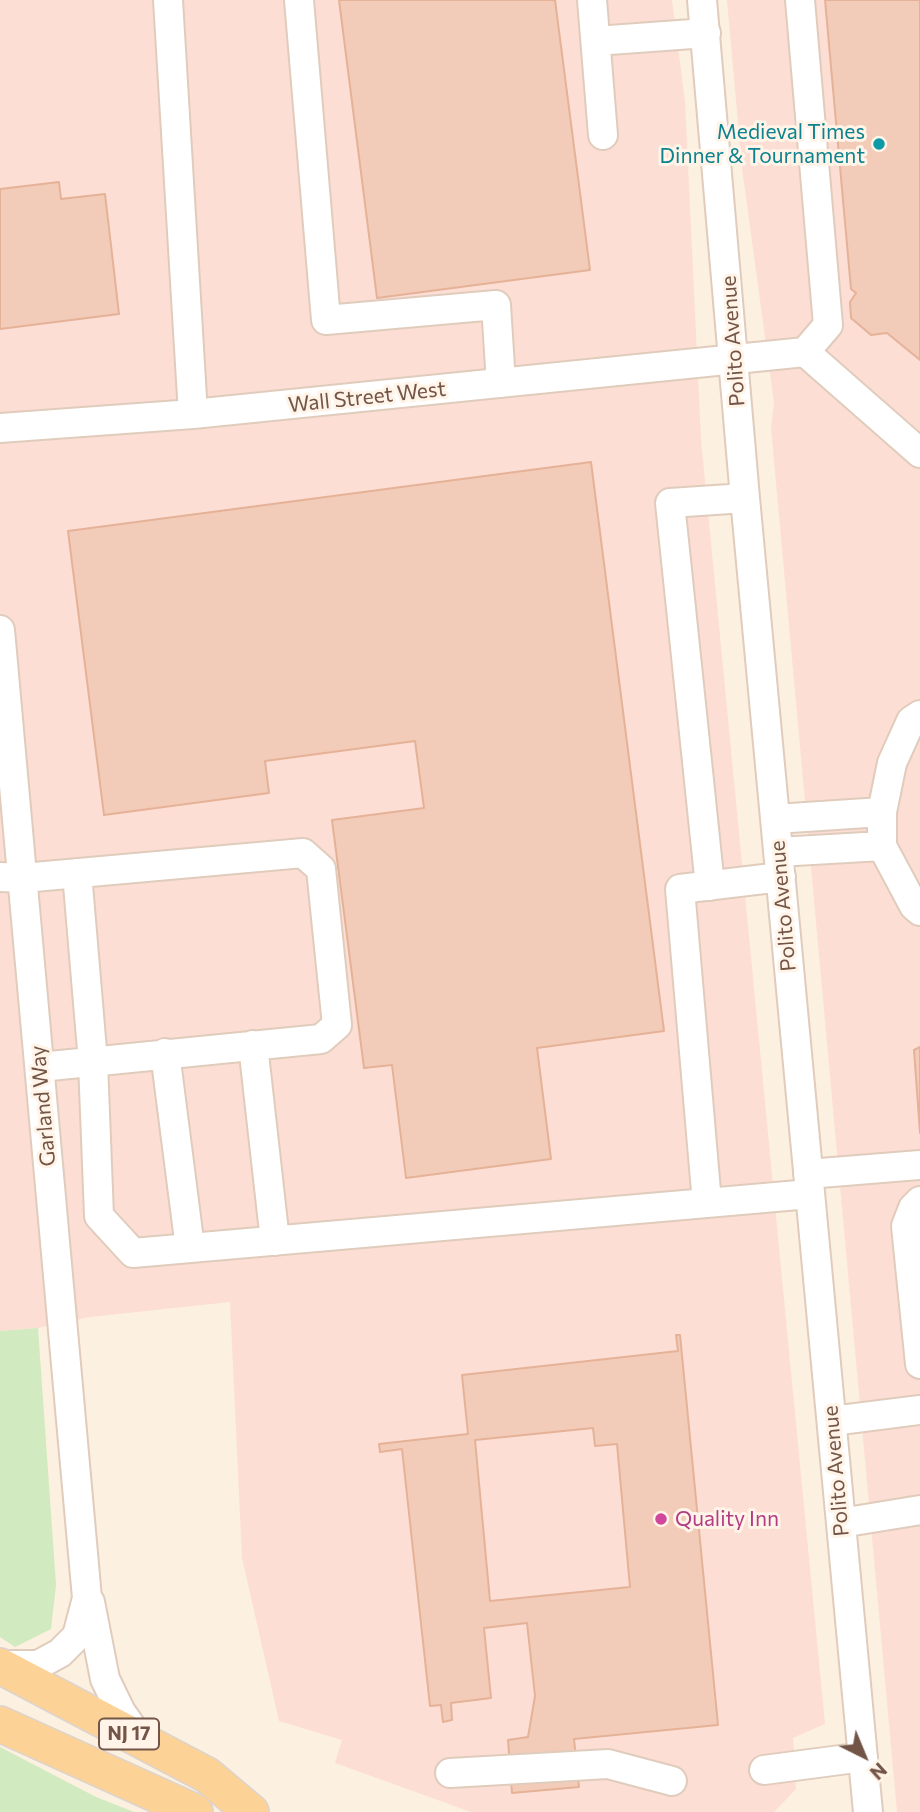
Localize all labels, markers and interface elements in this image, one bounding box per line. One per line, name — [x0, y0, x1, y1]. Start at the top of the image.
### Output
place label: Medieval Times Dinner & Tournament — [660, 119, 865, 169]
marker: Medieval Times Dinner & Tournament — [871, 136, 887, 152]
street label: Polito Avenue — [716, 275, 750, 407]
street label: Wall Street West — [287, 376, 447, 418]
street label: Polito Avenue — [765, 840, 801, 972]
street label: Garland Way — [25, 1045, 61, 1167]
street label: Polito Avenue — [818, 1405, 854, 1537]
place label: Quality Inn — [675, 1506, 779, 1532]
marker: Quality Inn — [653, 1511, 669, 1527]
road number: NJ 17 — [99, 1718, 159, 1750]
north arrow — [829, 1721, 899, 1791]
text: N — [866, 1758, 892, 1785]

